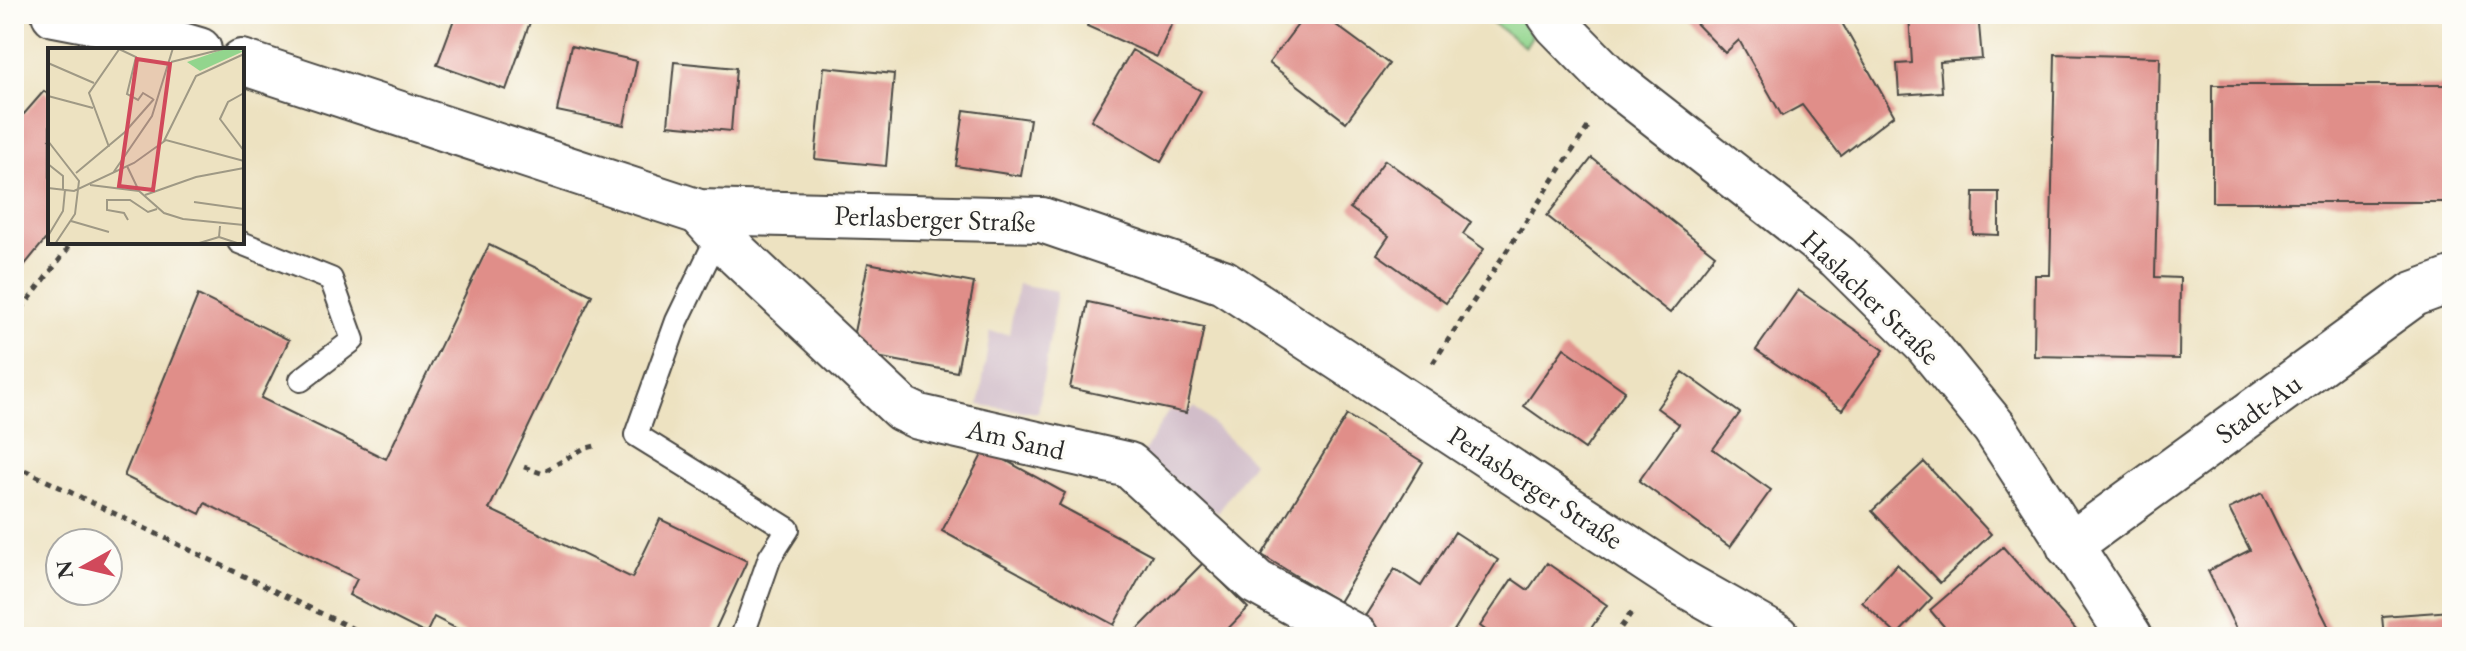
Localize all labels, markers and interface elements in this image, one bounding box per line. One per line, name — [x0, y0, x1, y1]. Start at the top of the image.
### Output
inset map — [48, 48, 244, 244]
street label: Perlasberger Straße — [834, 196, 1036, 240]
street label: Haslacher Straße — [1794, 222, 1948, 372]
street label: Stadt-Au — [2208, 365, 2308, 451]
street label: Am Sand — [962, 410, 1070, 468]
street label: Perlasberger Straße — [1442, 417, 1630, 557]
north arrow — [44, 527, 124, 607]
text: N — [49, 559, 80, 581]

